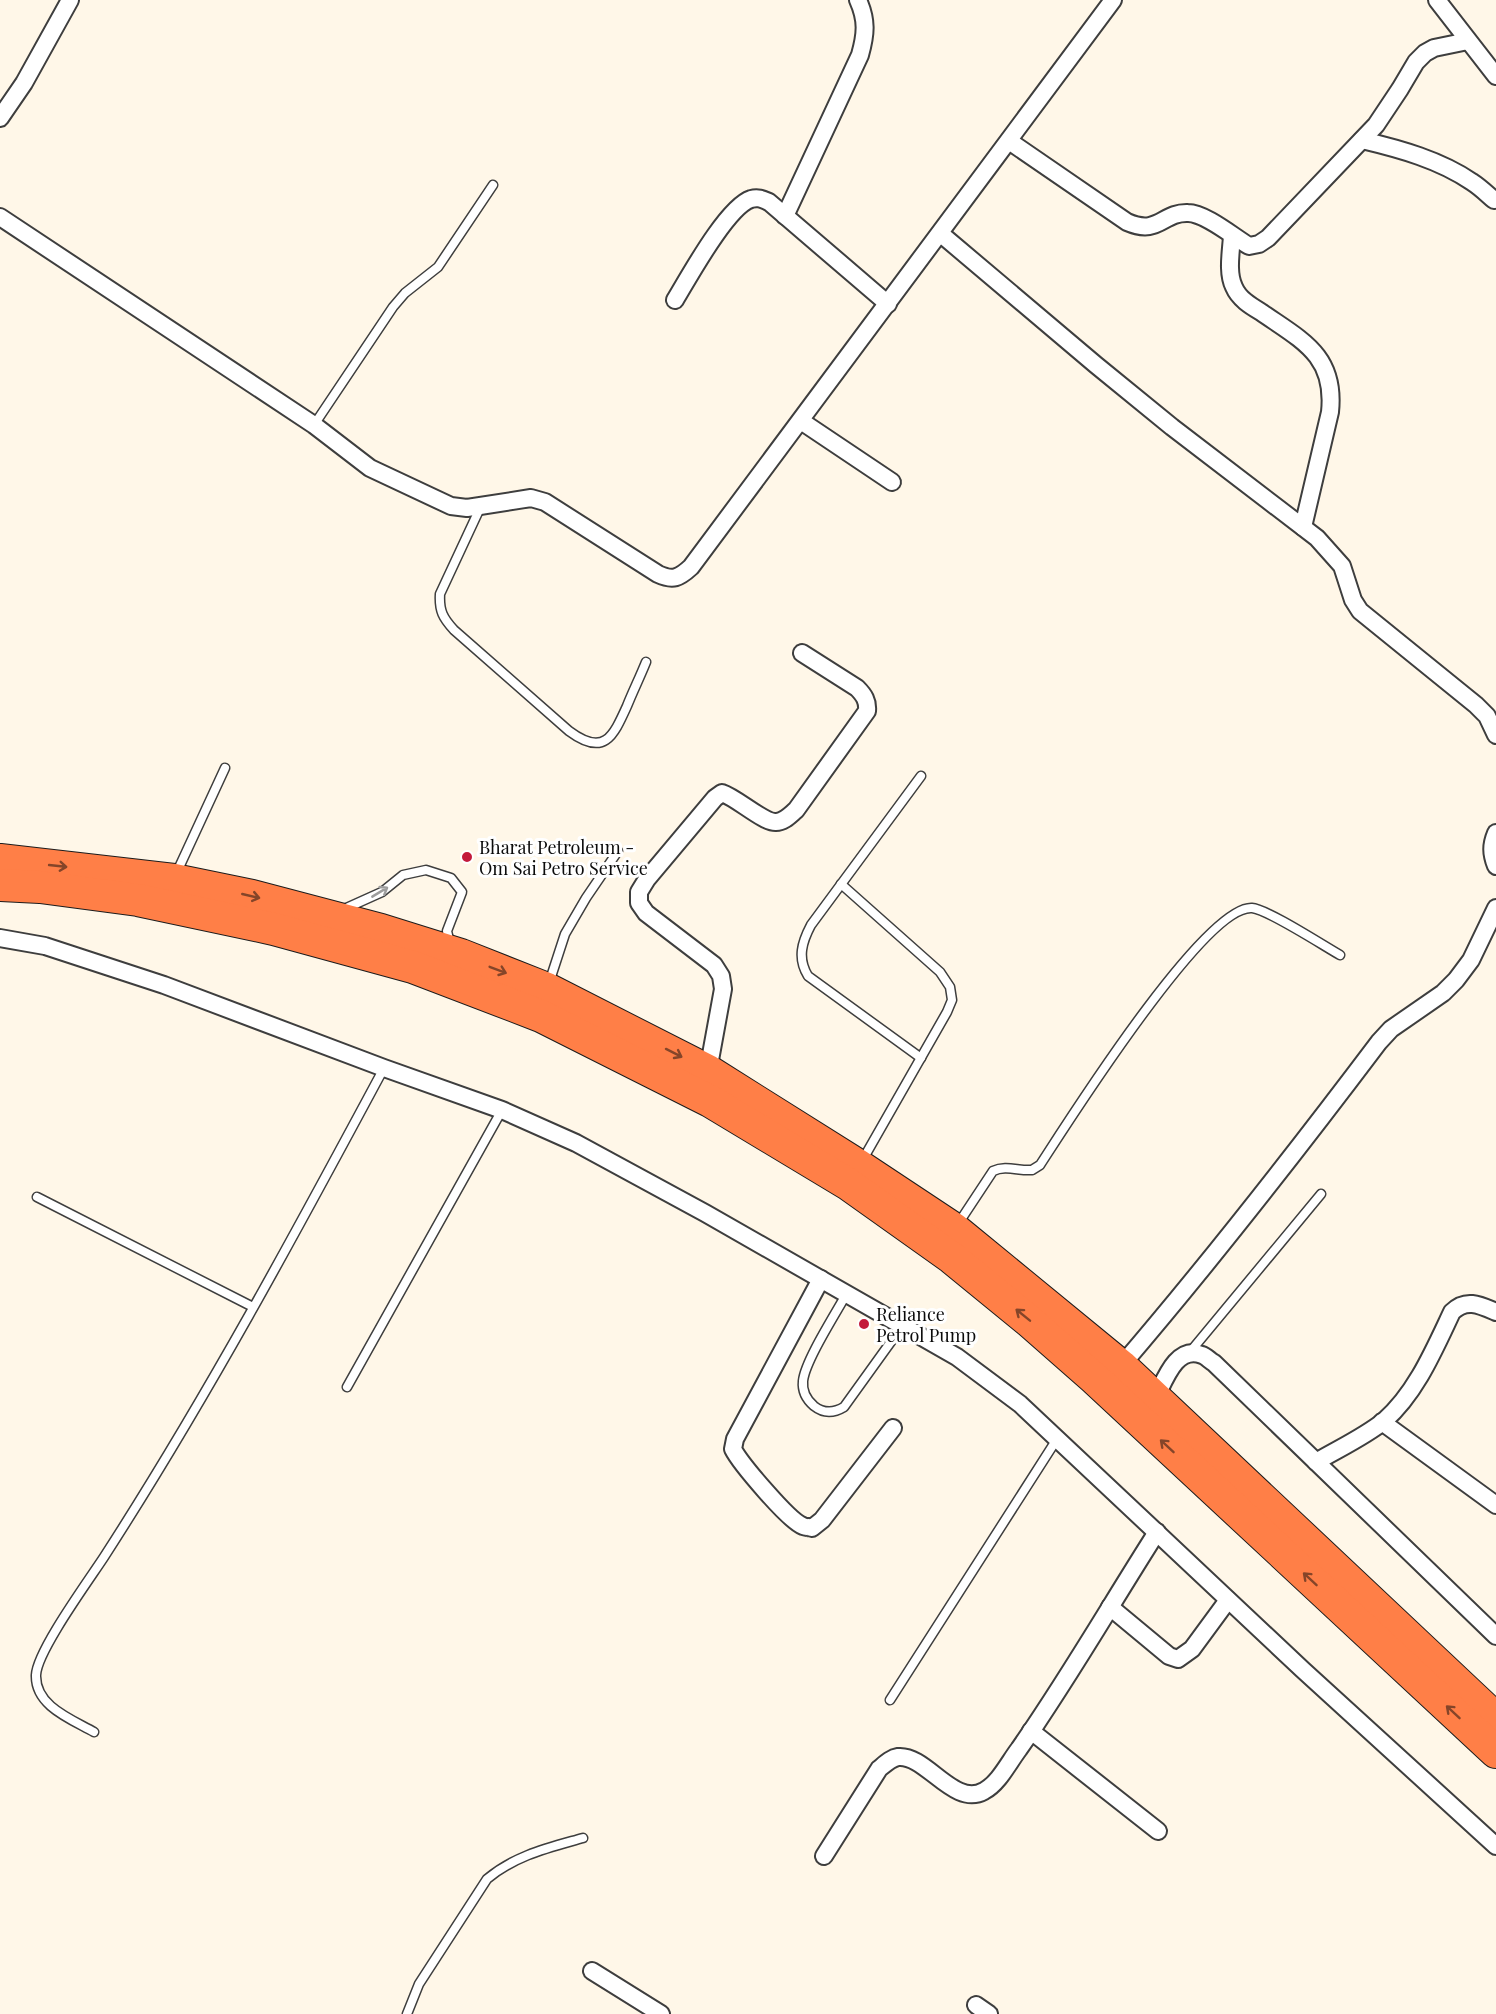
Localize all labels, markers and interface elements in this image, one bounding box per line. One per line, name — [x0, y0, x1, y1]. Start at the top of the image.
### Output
place label: Bharat Petroleum - Om Sai Petro Service — [479, 835, 648, 880]
marker: Bharat Petroleum - Om Sai Petro Service — [460, 850, 474, 864]
one-way arrow — [48, 861, 68, 872]
one-way arrow — [372, 885, 389, 898]
one-way arrow — [241, 891, 260, 903]
one-way arrow — [488, 965, 506, 976]
one-way arrow — [664, 1048, 682, 1059]
place label: Reliance Petrol Pump — [876, 1302, 976, 1347]
one-way arrow — [1015, 1309, 1031, 1322]
marker: Reliance Petrol Pump — [857, 1317, 871, 1331]
one-way arrow — [1160, 1439, 1175, 1454]
one-way arrow — [1303, 1573, 1318, 1587]
one-way arrow — [1446, 1705, 1461, 1719]

